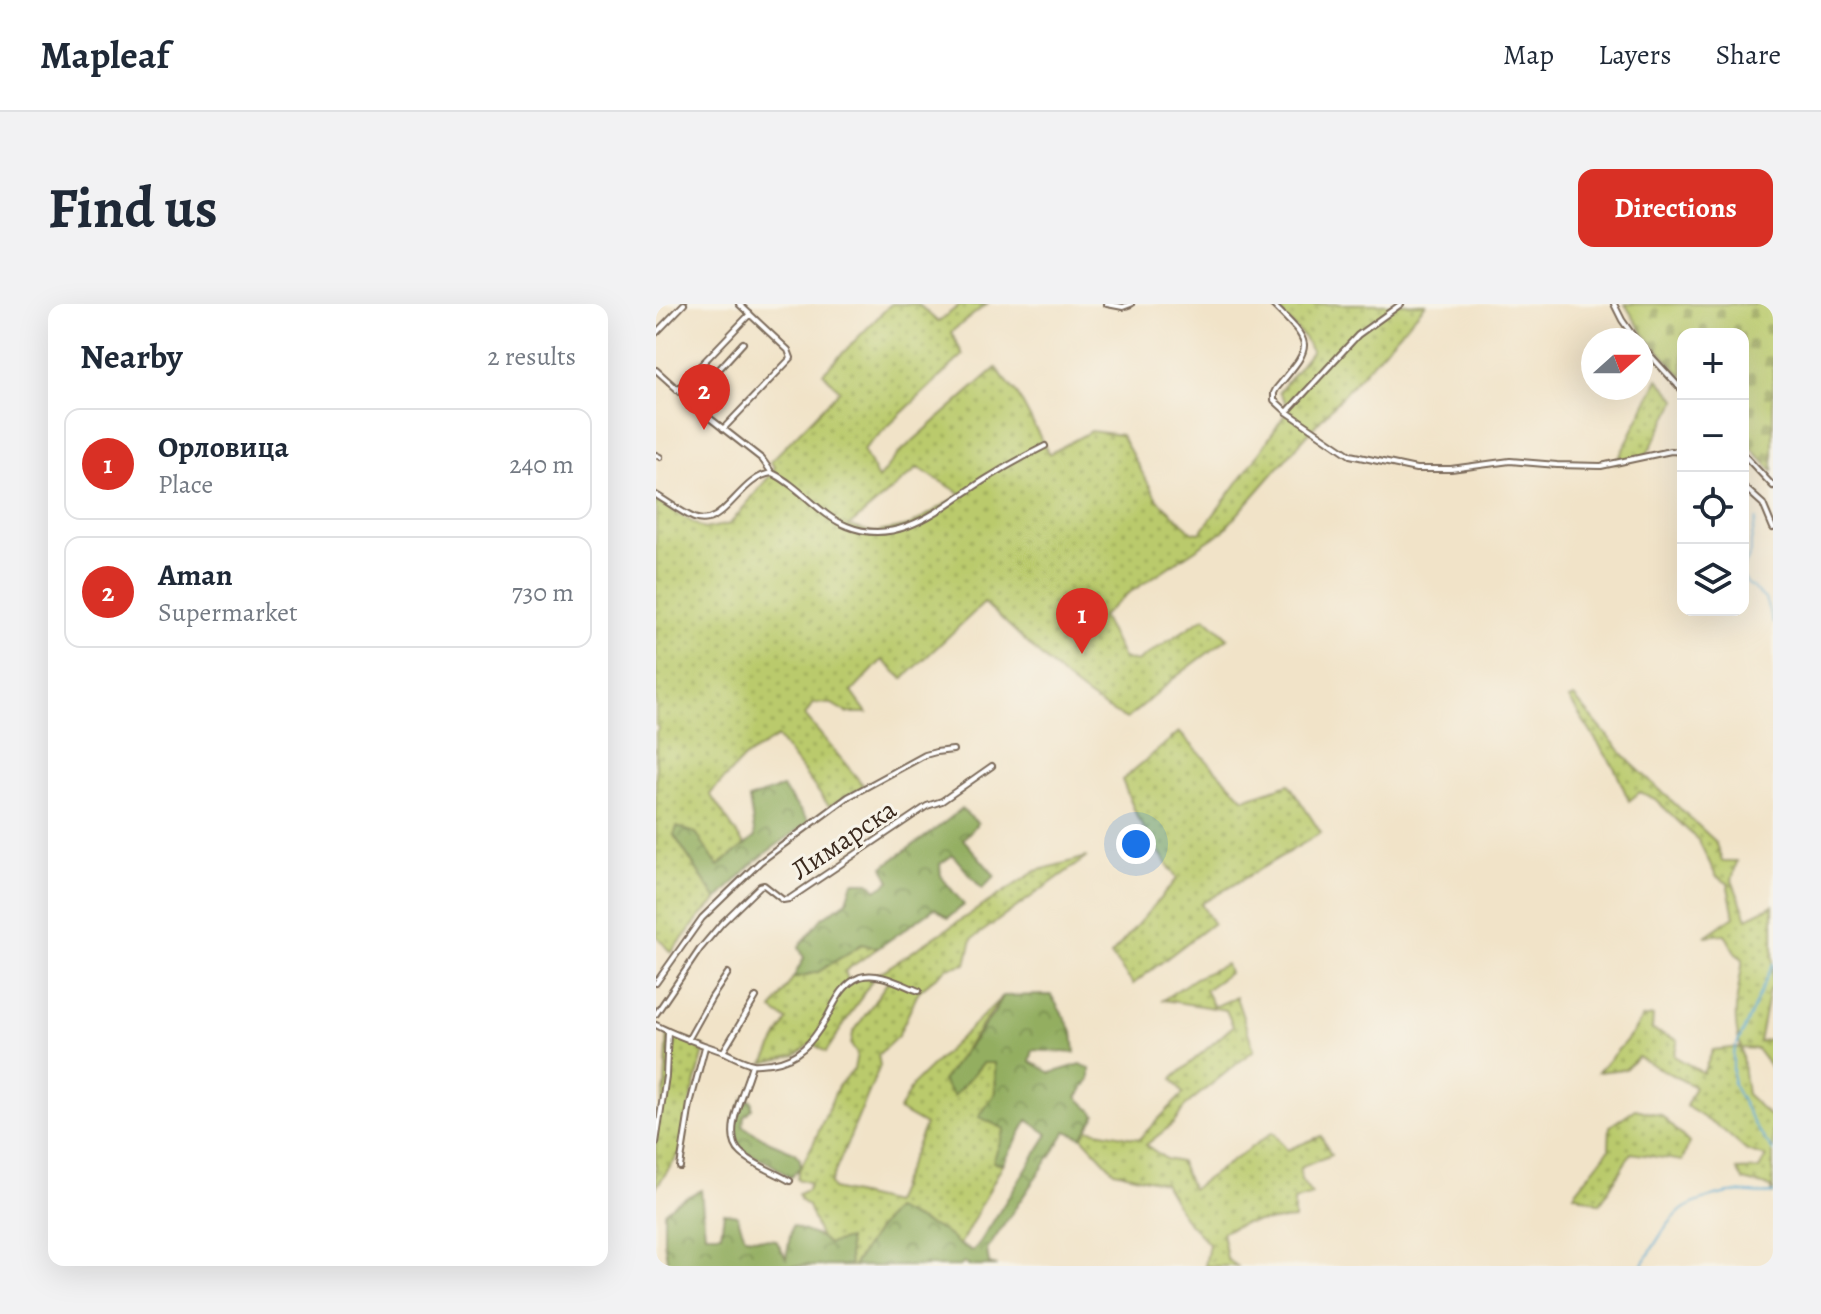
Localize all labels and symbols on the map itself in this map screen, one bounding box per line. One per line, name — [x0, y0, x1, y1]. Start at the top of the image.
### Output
north arrow — [1581, 328, 1653, 400]
pin: 2 — [678, 364, 730, 430]
pin: 1 — [1056, 588, 1108, 654]
street label: Лимарска — [783, 791, 904, 889]
your location — [1116, 824, 1156, 864]

